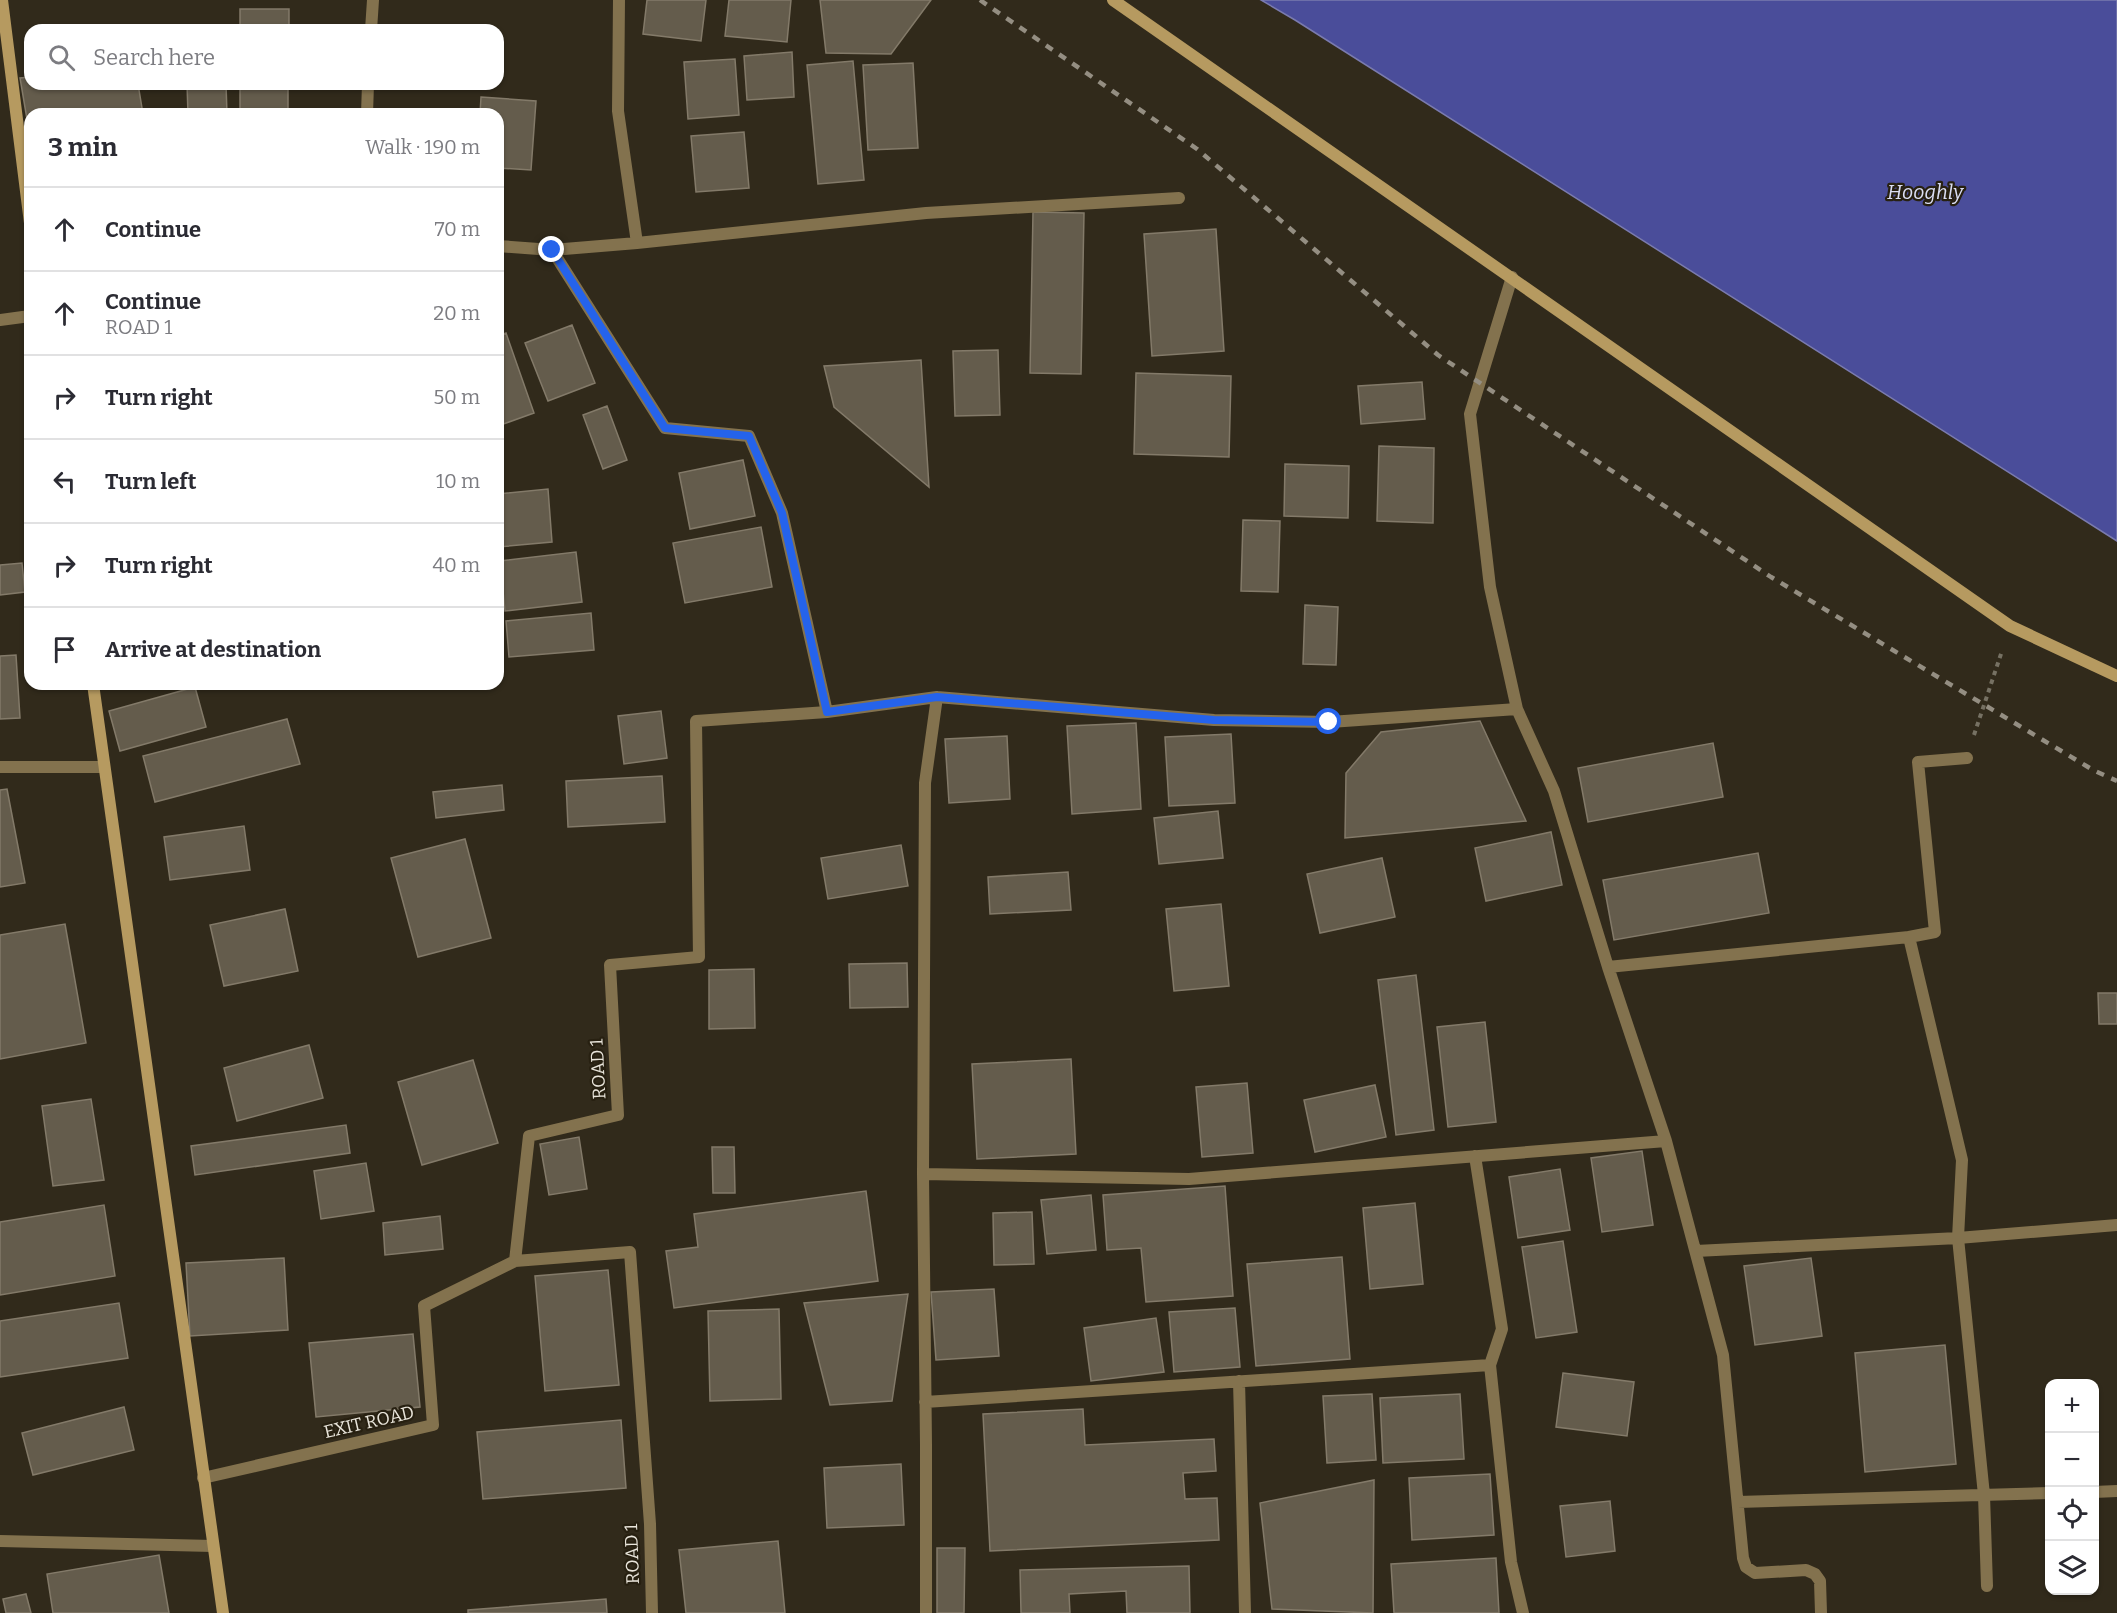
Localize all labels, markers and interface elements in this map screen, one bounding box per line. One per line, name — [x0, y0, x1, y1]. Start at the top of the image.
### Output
search box — [24, 24, 504, 90]
icon: search — [45, 41, 78, 74]
text: Search here — [93, 44, 215, 71]
text: 3 min — [48, 132, 117, 163]
text: Walk · 190 m — [365, 135, 480, 159]
water label: Hooghly — [1887, 180, 1965, 204]
icon: ahead — [48, 213, 81, 246]
text: Continue — [105, 216, 201, 243]
text: 70 m — [434, 217, 480, 241]
route end — [538, 236, 564, 262]
text: Continue — [105, 288, 201, 315]
icon: ahead — [48, 297, 81, 330]
text: 20 m — [433, 301, 480, 325]
text: ROAD 1 — [105, 315, 172, 339]
icon: right — [48, 381, 81, 414]
text: Turn right — [105, 384, 213, 411]
text: 50 m — [433, 385, 480, 409]
icon: left — [48, 465, 81, 498]
text: Turn left — [105, 468, 197, 495]
text: 10 m — [436, 469, 480, 493]
icon: right — [48, 549, 81, 582]
text: Turn right — [105, 552, 213, 579]
text: 40 m — [432, 553, 480, 577]
icon: arrive — [48, 633, 81, 666]
text: Arrive at destination — [105, 636, 321, 663]
route start — [1315, 708, 1341, 734]
street label: ROAD 1 — [585, 1038, 611, 1100]
map controls — [2045, 1379, 2099, 1595]
button: + — [2045, 1379, 2099, 1433]
street label: EXIT ROAD — [322, 1401, 416, 1443]
button: − — [2045, 1433, 2099, 1487]
button: locate — [2045, 1487, 2099, 1541]
street label: ROAD 1 — [620, 1523, 644, 1585]
button: layers — [2045, 1541, 2099, 1595]

